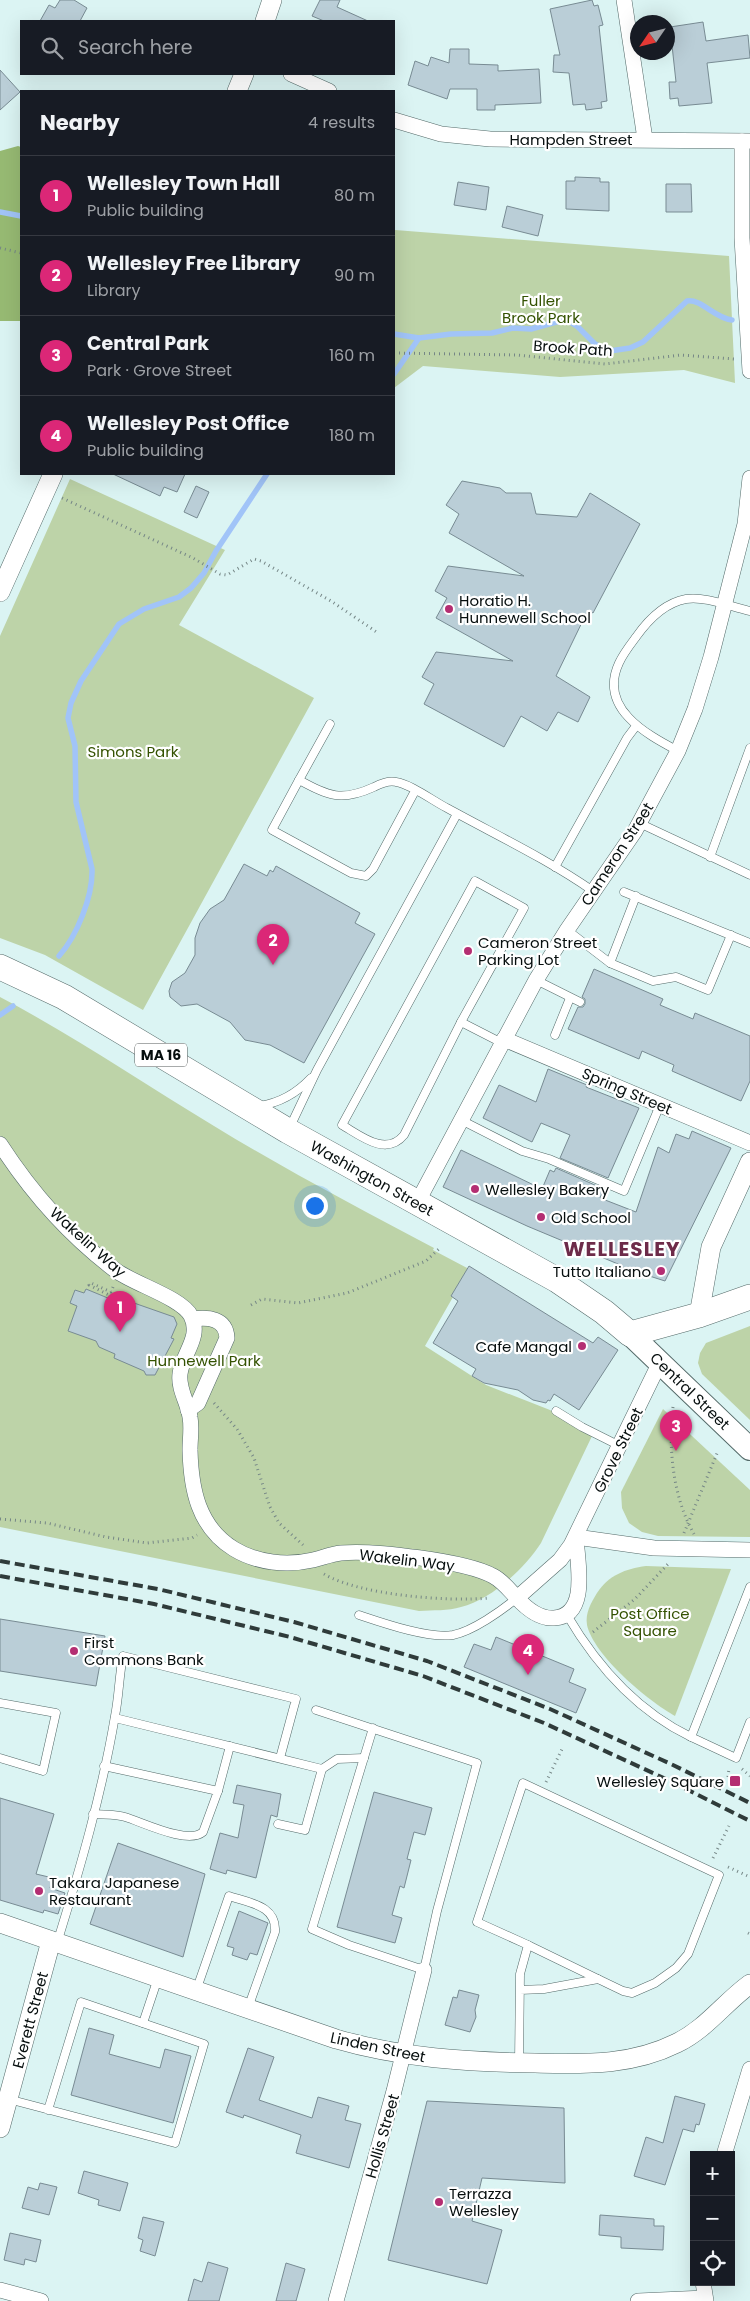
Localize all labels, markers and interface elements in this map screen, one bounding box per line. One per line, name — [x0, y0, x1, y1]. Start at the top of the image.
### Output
north arrow — [630, 15, 675, 60]
search box — [20, 20, 395, 75]
icon: search — [38, 34, 66, 62]
text: Search here — [78, 34, 192, 61]
text: Nearby — [40, 108, 120, 137]
text: 4 results — [308, 111, 375, 134]
street label: Hampden Street — [509, 129, 633, 150]
text: Wellesley Town Hall — [87, 170, 280, 197]
text: 1 — [53, 184, 59, 207]
text: 80 m — [334, 184, 375, 207]
text: Public building — [87, 199, 204, 222]
text: Wellesley Free Library — [87, 250, 300, 277]
text: 2 — [51, 264, 61, 287]
text: 90 m — [334, 264, 375, 287]
text: Library — [87, 279, 140, 302]
park label: Fuller Brook Park — [502, 290, 580, 328]
text: Central Park — [87, 330, 209, 357]
street label: Brook Path — [533, 335, 613, 361]
text: 3 — [51, 344, 61, 367]
text: 160 m — [329, 344, 375, 367]
text: Park · Grove Street — [87, 359, 232, 382]
text: Wellesley Post Office — [87, 410, 289, 437]
text: 4 — [51, 424, 61, 447]
text: 180 m — [329, 424, 375, 447]
text: Public building — [87, 439, 204, 462]
place label: Horatio H. Hunnewell School — [459, 590, 591, 628]
marker: Horatio H. Hunnewell School — [443, 603, 455, 615]
park label: Simons Park — [87, 741, 179, 762]
street label: Cameron Street — [576, 798, 658, 910]
pin: 2 — [257, 924, 289, 965]
place label: Cameron Street Parking Lot — [478, 932, 597, 970]
marker: Cameron Street Parking Lot — [462, 945, 474, 957]
road number: MA 16 — [135, 1044, 187, 1066]
street label: Spring Street — [579, 1063, 675, 1119]
street label: Washington Street — [306, 1135, 438, 1221]
place label: Wellesley Bakery — [485, 1179, 610, 1200]
marker: Wellesley Bakery — [469, 1183, 481, 1195]
your location — [302, 1193, 328, 1219]
street label: Wakelin Way — [45, 1202, 131, 1282]
place label: Old School — [551, 1207, 631, 1228]
marker: Old School — [535, 1211, 547, 1223]
district label: WELLESLEY — [564, 1235, 680, 1263]
place label: Tutto Italiano — [553, 1261, 651, 1282]
marker: Tutto Italiano — [655, 1265, 667, 1277]
pin: 1 — [104, 1291, 136, 1332]
place label: Cafe Mangal — [475, 1336, 572, 1357]
marker: Cafe Mangal — [576, 1340, 588, 1352]
street label: Central Street — [646, 1348, 734, 1434]
park label: Hunnewell Park — [147, 1350, 261, 1371]
street label: Grove Street — [588, 1404, 648, 1496]
pin: 3 — [660, 1410, 692, 1451]
street label: Wakelin Way — [358, 1544, 456, 1576]
park label: Post Office Square — [610, 1603, 690, 1641]
place label: First Commons Bank — [84, 1632, 204, 1670]
pin: 4 — [512, 1634, 544, 1675]
marker: First Commons Bank — [68, 1645, 80, 1657]
place label: Wellesley Square — [597, 1771, 724, 1792]
marker: Wellesley Square — [728, 1774, 742, 1788]
place label: Takara Japanese Restaurant — [49, 1872, 179, 1910]
marker: Takara Japanese Restaurant — [33, 1885, 45, 1897]
street label: Everett Street — [7, 1969, 53, 2071]
street label: Linden Street — [328, 2027, 428, 2067]
street label: Hollis Street — [360, 2091, 404, 2181]
map controls — [690, 2151, 735, 2286]
button: + — [690, 2151, 735, 2196]
place label: Terrazza Wellesley — [449, 2183, 519, 2221]
marker: Terrazza Wellesley — [433, 2196, 445, 2208]
button: − — [690, 2196, 735, 2241]
button: locate — [690, 2241, 735, 2286]

